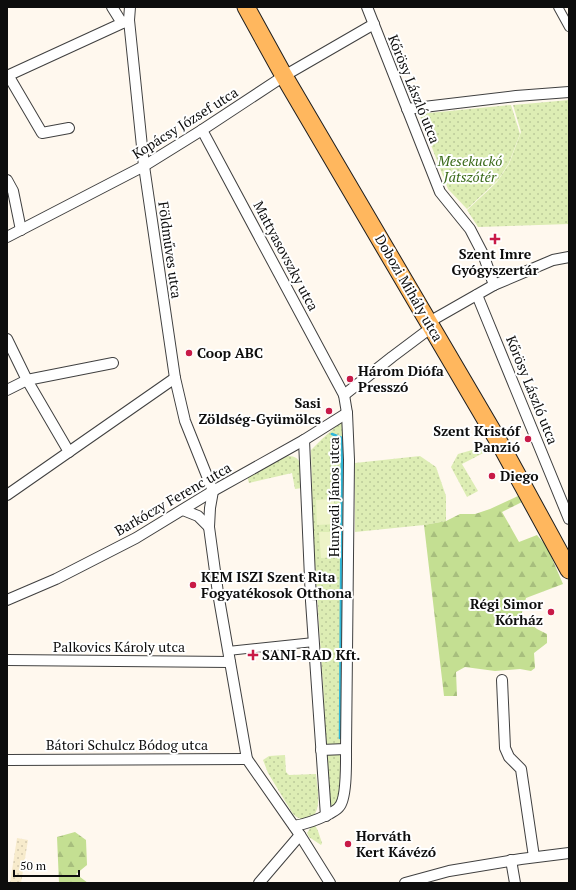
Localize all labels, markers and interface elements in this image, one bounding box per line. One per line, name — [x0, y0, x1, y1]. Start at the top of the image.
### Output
street label: Kőrösy László utca — [384, 32, 445, 146]
street label: Kopácsy József utca — [128, 82, 241, 163]
park label: Mesekuckó Játszótér — [437, 151, 502, 186]
street label: Mattyasovszky utca — [249, 198, 323, 314]
street label: Földműves utca — [154, 200, 187, 300]
street label: Dobozi Mihály utca — [371, 231, 448, 345]
marker: Szent Imre Gyógyszertár — [490, 234, 500, 244]
place label: Szent Imre Gyógyszertár — [451, 244, 539, 279]
street label: Kőrösy László utca — [502, 333, 563, 447]
place label: Coop ABC — [197, 343, 263, 362]
marker: Coop ABC — [184, 348, 194, 358]
place label: Három Diófa Presszó — [358, 361, 444, 396]
marker: Három Diófa Presszó — [345, 374, 355, 384]
place label: Sasi Zöldség-Gyümölcs — [199, 393, 321, 428]
marker: Sasi Zöldség-Gyümölcs — [324, 406, 334, 416]
place label: Szent Kristóf Panzió — [433, 421, 522, 456]
marker: Szent Kristóf Panzió — [523, 434, 533, 444]
street label: Hunyadi János utca — [324, 437, 343, 557]
street label: Barkóczy Ferenc utca — [111, 457, 234, 540]
place label: Diego — [500, 466, 539, 485]
marker: Diego — [487, 471, 497, 481]
place label: KEM ISZI Szent Rita Fogyatékosok Otthona — [201, 567, 352, 602]
marker: KEM ISZI Szent Rita Fogyatékosok Otthona — [188, 580, 198, 590]
place label: Régi Simor Kórház — [470, 594, 543, 629]
marker: Régi Simor Kórház — [546, 607, 556, 617]
street label: Palkovics Károly utca — [53, 637, 185, 656]
place label: SANI-RAD Kft. — [262, 645, 360, 664]
marker: SANI-RAD Kft. — [247, 649, 259, 661]
street label: Bátori Schulcz Bódog utca — [46, 735, 208, 754]
place label: Horváth Kert Kávézó — [356, 826, 436, 861]
marker: Horváth Kert Kávézó — [343, 839, 353, 849]
scale bar — [14, 852, 79, 878]
text: 50 m — [20, 858, 47, 873]

